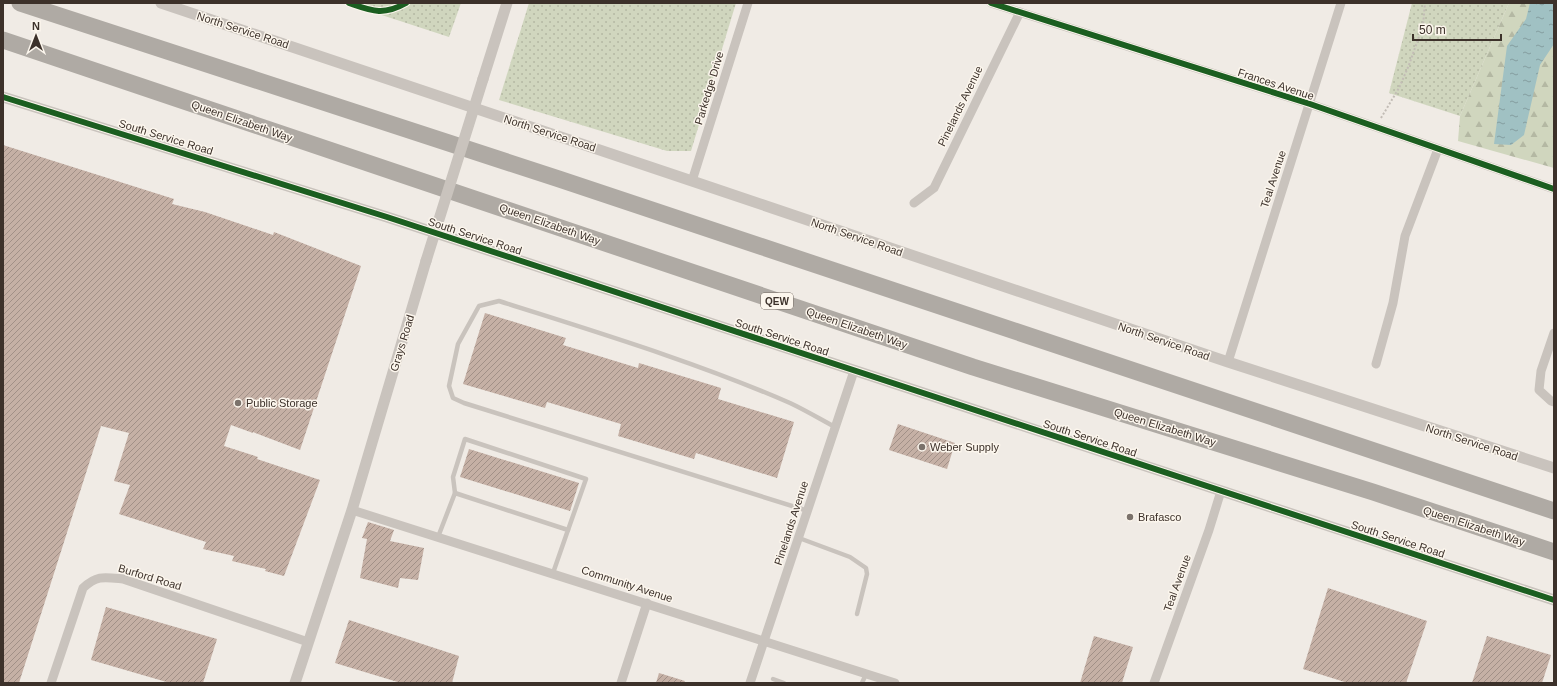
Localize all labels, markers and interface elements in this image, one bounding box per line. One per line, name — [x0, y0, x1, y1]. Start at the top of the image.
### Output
street label: North Service Road — [195, 9, 291, 51]
north arrow — [16, 16, 56, 56]
scale bar — [1413, 16, 1501, 42]
text: N — [32, 20, 40, 32]
text: 50 m — [1419, 23, 1446, 37]
street label: Parkedge Drive — [692, 50, 726, 126]
street label: Pinelands Avenue — [935, 64, 985, 148]
street label: Frances Avenue — [1236, 66, 1316, 102]
street label: Queen Elizabeth Way — [190, 98, 295, 144]
street label: North Service Road — [502, 112, 598, 154]
street label: South Service Road — [117, 117, 215, 157]
street label: Teal Avenue — [1258, 149, 1288, 209]
street label: Queen Elizabeth Way — [498, 201, 603, 247]
street label: South Service Road — [427, 215, 523, 257]
street label: North Service Road — [810, 216, 904, 258]
road number: QEW — [761, 293, 793, 309]
street label: Queen Elizabeth Way — [805, 305, 910, 351]
street label: Grays Road — [388, 313, 416, 373]
street label: South Service Road — [734, 316, 830, 358]
street label: North Service Road — [1117, 320, 1211, 362]
place label: Public Storage — [246, 397, 318, 409]
marker: Public Storage — [233, 398, 243, 408]
street label: Queen Elizabeth Way — [1113, 406, 1218, 448]
street label: South Service Road — [1042, 417, 1138, 459]
street label: North Service Road — [1424, 421, 1520, 463]
place label: Weber Supply — [930, 441, 999, 453]
marker: Weber Supply — [917, 442, 927, 452]
street label: Pinelands Avenue — [772, 479, 810, 567]
street label: Queen Elizabeth Way — [1422, 504, 1527, 548]
place label: Brafasco — [1138, 511, 1181, 523]
marker: Brafasco — [1125, 512, 1135, 522]
street label: South Service Road — [1350, 518, 1446, 560]
street label: Teal Avenue — [1161, 553, 1193, 613]
street label: Burford Road — [117, 562, 183, 592]
street label: Community Avenue — [580, 564, 674, 604]

